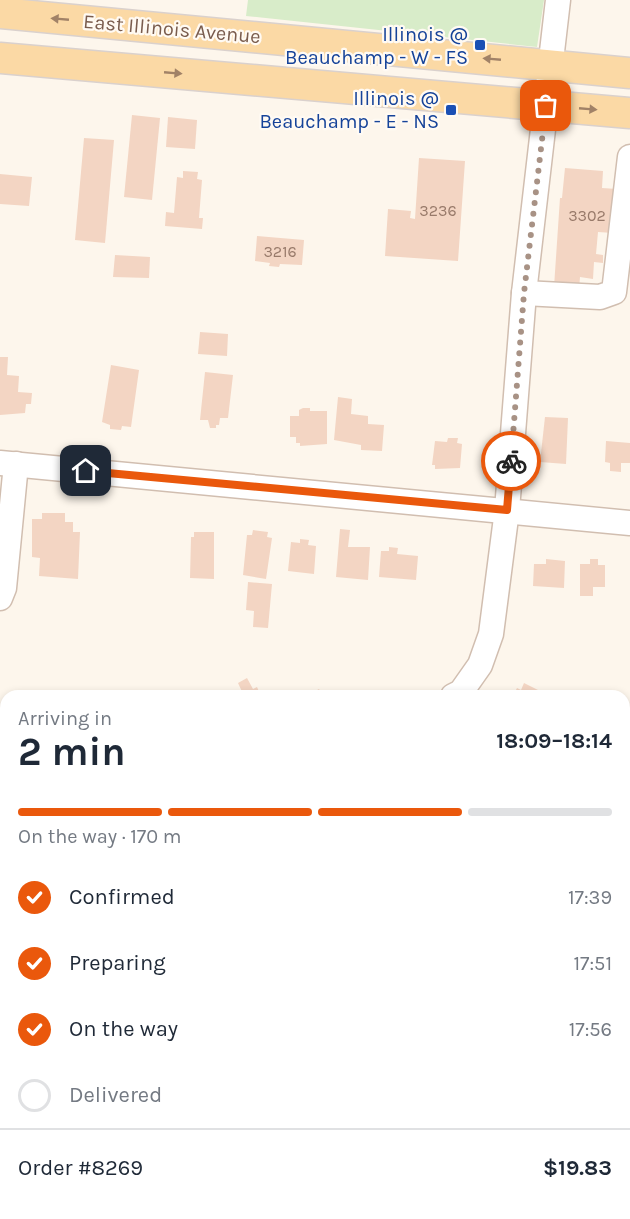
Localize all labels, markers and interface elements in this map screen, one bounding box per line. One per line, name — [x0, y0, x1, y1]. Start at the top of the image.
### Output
street label: East Illinois Avenue — [82, 10, 262, 48]
one-way arrow — [50, 14, 69, 24]
place label: Illinois @ Beauchamp - W - FS — [285, 23, 468, 69]
marker: Illinois @ Beauchamp - W - FS — [473, 38, 487, 52]
one-way arrow — [482, 54, 501, 64]
one-way arrow — [163, 68, 182, 78]
pin — [520, 80, 571, 131]
place label: Illinois @ Beauchamp - E - NS — [259, 87, 439, 133]
icon: bag — [529, 89, 562, 122]
marker: Illinois @ Beauchamp - E - NS — [444, 103, 458, 117]
one-way arrow — [578, 104, 597, 114]
house number: 3236 — [419, 201, 457, 220]
house number: 3302 — [568, 206, 606, 225]
house number: 3216 — [263, 242, 297, 261]
courier — [481, 431, 541, 491]
pin — [60, 445, 111, 496]
icon: bike — [495, 445, 528, 478]
icon: home — [69, 454, 102, 487]
text: Arriving in — [18, 707, 112, 730]
text: 18:09–18:14 — [496, 728, 612, 754]
text: 2 min — [18, 729, 126, 775]
text: On the way · 170 m — [18, 825, 182, 848]
icon: check — [18, 881, 51, 914]
text: Confirmed — [69, 884, 175, 910]
text: 17:39 — [568, 886, 612, 909]
icon: check — [18, 947, 51, 980]
text: Preparing — [69, 950, 166, 976]
text: 17:51 — [573, 952, 612, 975]
icon: check — [18, 1013, 51, 1046]
text: On the way — [69, 1016, 178, 1042]
text: 17:56 — [569, 1018, 612, 1041]
text: Delivered — [69, 1082, 162, 1108]
text: Order #8269 — [18, 1155, 143, 1181]
text: $19.83 — [543, 1155, 612, 1181]

